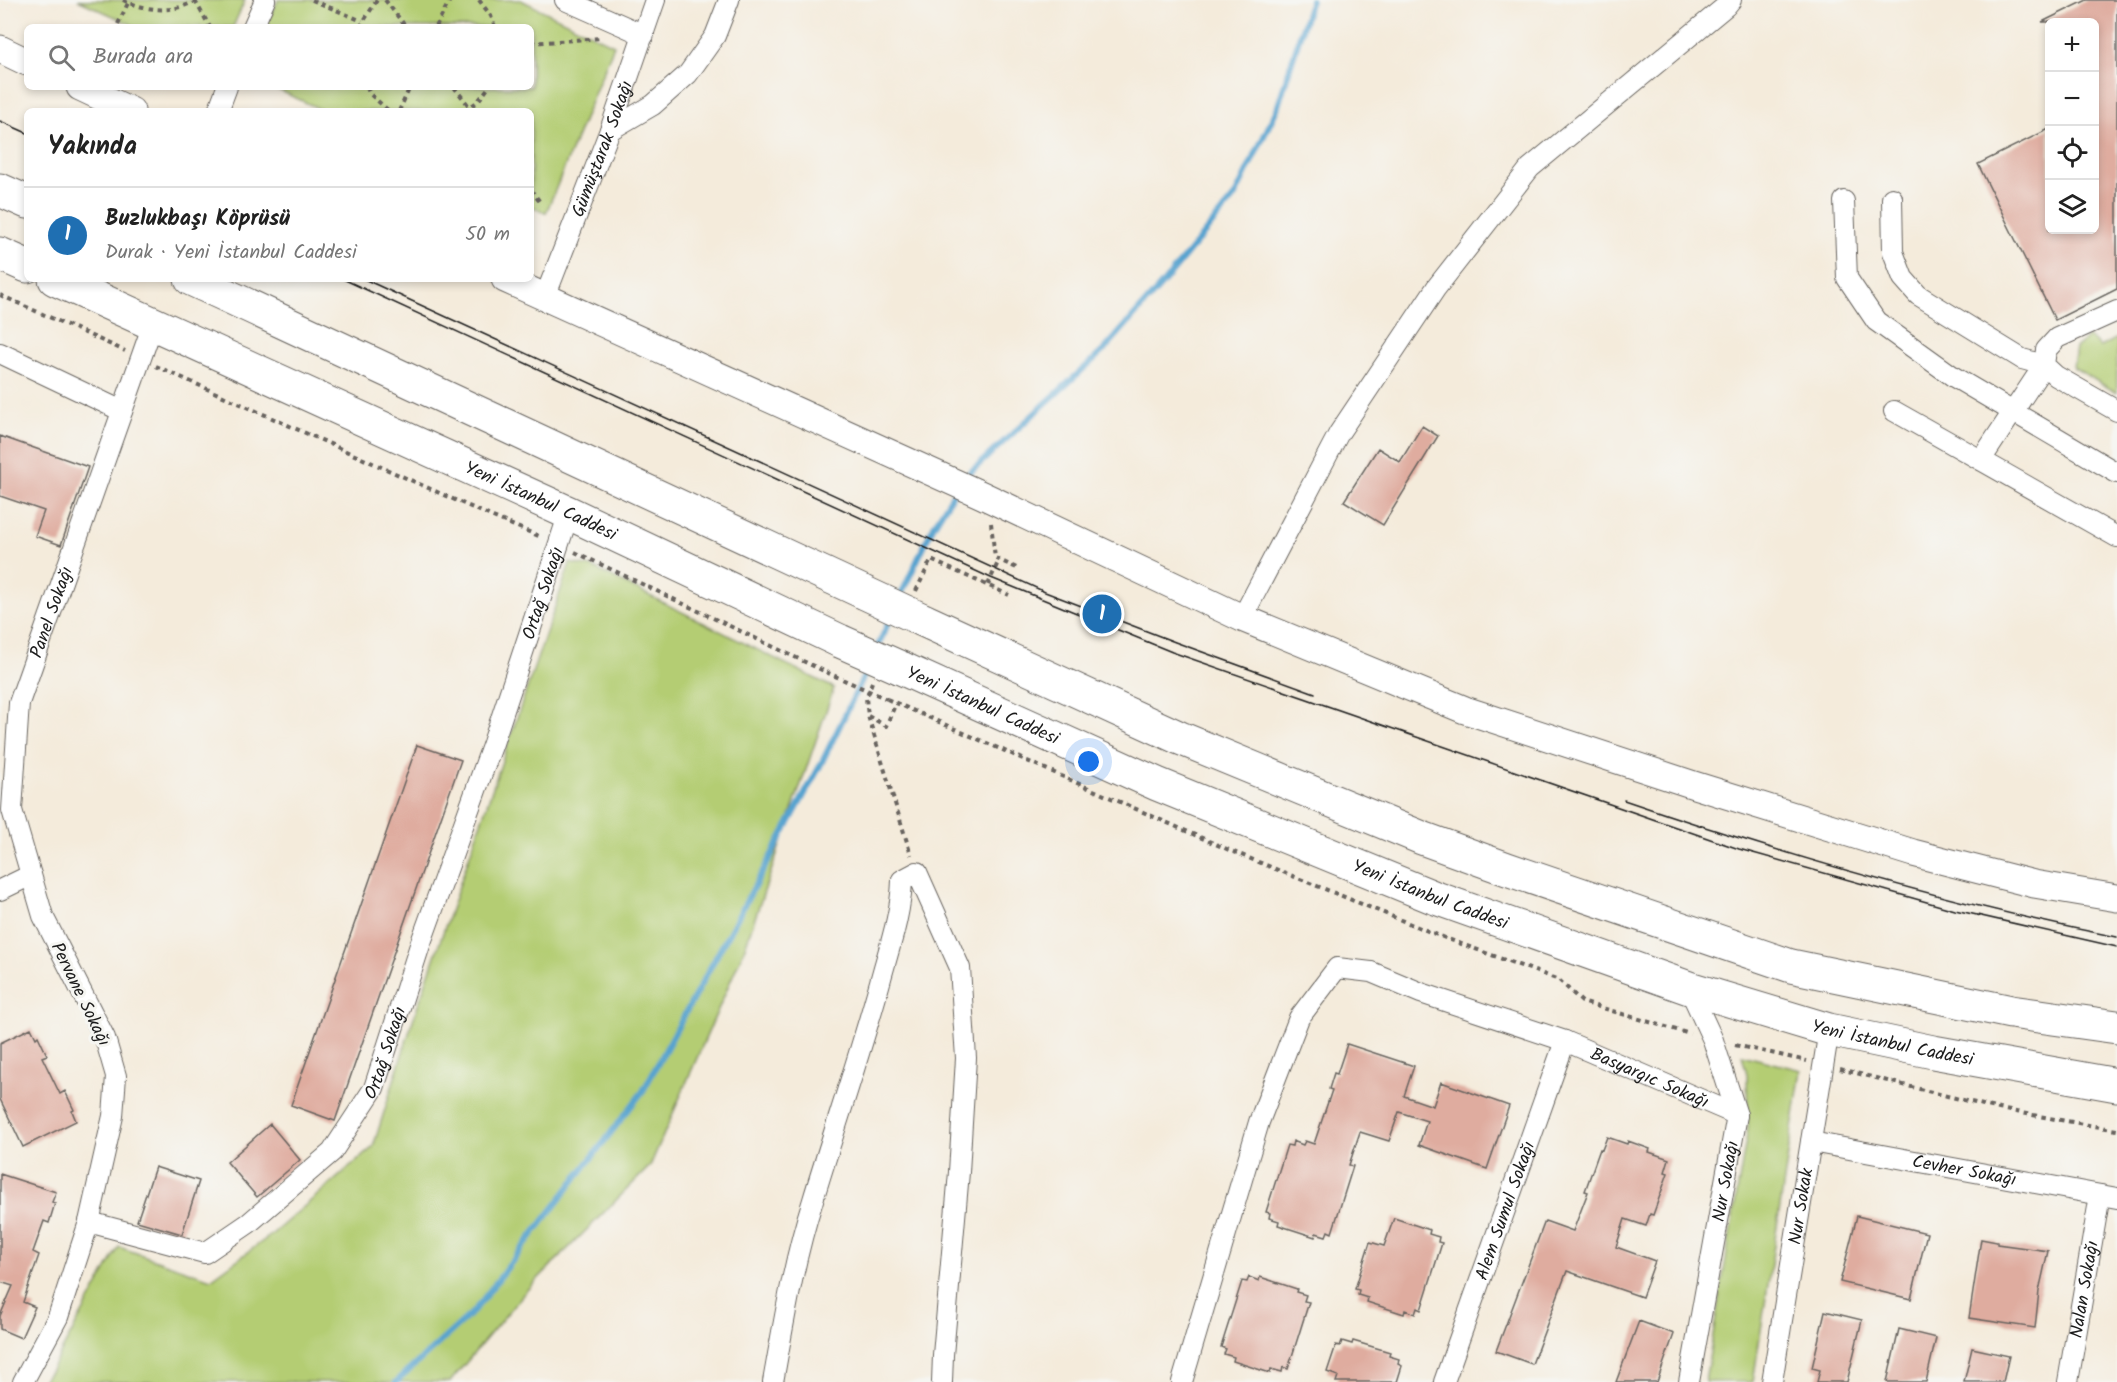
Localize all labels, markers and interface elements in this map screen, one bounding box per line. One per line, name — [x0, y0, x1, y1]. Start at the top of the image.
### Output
map controls — [2045, 18, 2099, 234]
button: + — [2045, 18, 2099, 72]
search box — [24, 24, 534, 90]
text: Burada ara — [93, 40, 193, 75]
icon: search — [45, 41, 78, 74]
button: − — [2045, 72, 2099, 126]
street label: Gümüştarak Sokağı — [565, 77, 642, 222]
text: Yakında — [48, 126, 137, 168]
button: locate — [2045, 126, 2099, 180]
button: layers — [2045, 180, 2099, 234]
text: Buzlukbaşı Köprüsü — [105, 202, 290, 237]
text: 1 — [64, 219, 71, 251]
text: 50 m — [465, 219, 510, 251]
text: Durak · Yeni İstanbul Caddesi — [105, 237, 357, 269]
street label: Yeni İstanbul Caddesi — [459, 454, 622, 550]
street label: Ortağ Sokağı — [515, 543, 573, 644]
street label: Panel Sokağı — [23, 563, 82, 662]
pin: 1 — [1082, 592, 1122, 636]
street label: Yeni İstanbul Caddesi — [901, 659, 1064, 754]
your location — [1074, 747, 1103, 776]
street label: Yeni İstanbul Caddesi — [1348, 852, 1513, 939]
street label: Pervane Sokağı — [42, 938, 117, 1052]
street label: Ortağ Sokağı — [357, 1003, 415, 1106]
street label: Yeni İstanbul Caddesi — [1808, 1012, 1976, 1075]
street label: Basyargıc Sokağı — [1585, 1041, 1713, 1117]
street label: Alem Sumul Sokağı — [1468, 1137, 1544, 1284]
street label: Nur Sokağı — [1705, 1139, 1748, 1224]
street label: Cevher Sokağı — [1910, 1148, 2019, 1195]
street label: Nur Sokak — [1781, 1166, 1822, 1247]
street label: Nalan Sokağı — [2063, 1239, 2108, 1340]

